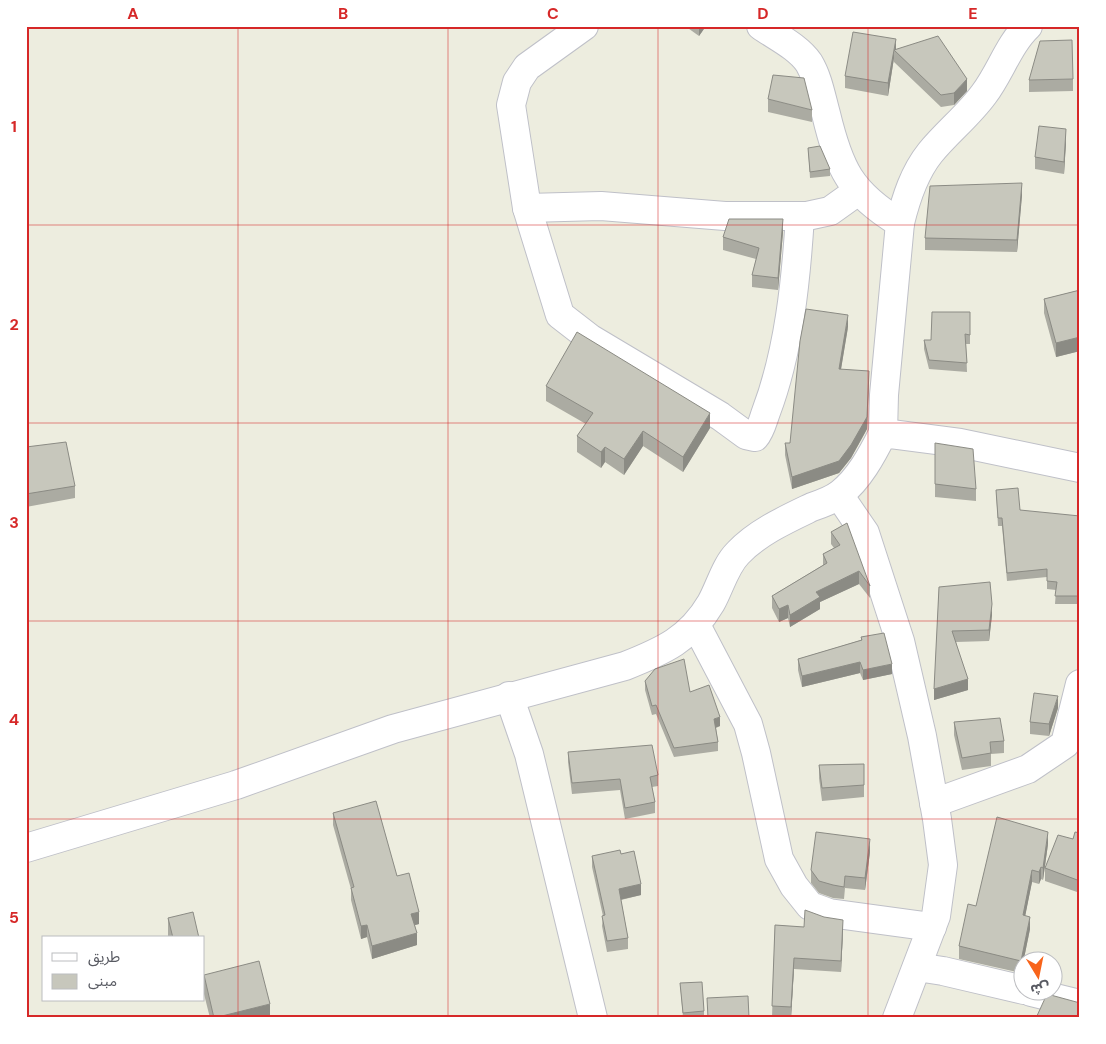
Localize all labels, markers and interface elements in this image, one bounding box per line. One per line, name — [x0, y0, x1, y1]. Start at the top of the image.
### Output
text: A — [127, 3, 139, 24]
text: B — [338, 3, 348, 24]
text: C — [547, 3, 559, 24]
text: D — [757, 3, 769, 24]
text: E — [968, 3, 978, 24]
text: 1 — [11, 116, 17, 137]
text: 2 — [9, 314, 19, 335]
text: 3 — [9, 512, 19, 533]
text: 4 — [9, 709, 19, 730]
text: 5 — [9, 907, 19, 928]
legend — [42, 936, 205, 1002]
text: طريق — [88, 947, 120, 967]
north arrow — [1014, 952, 1064, 1002]
text: مبنى — [88, 971, 117, 991]
text: ش — [1029, 978, 1051, 999]

